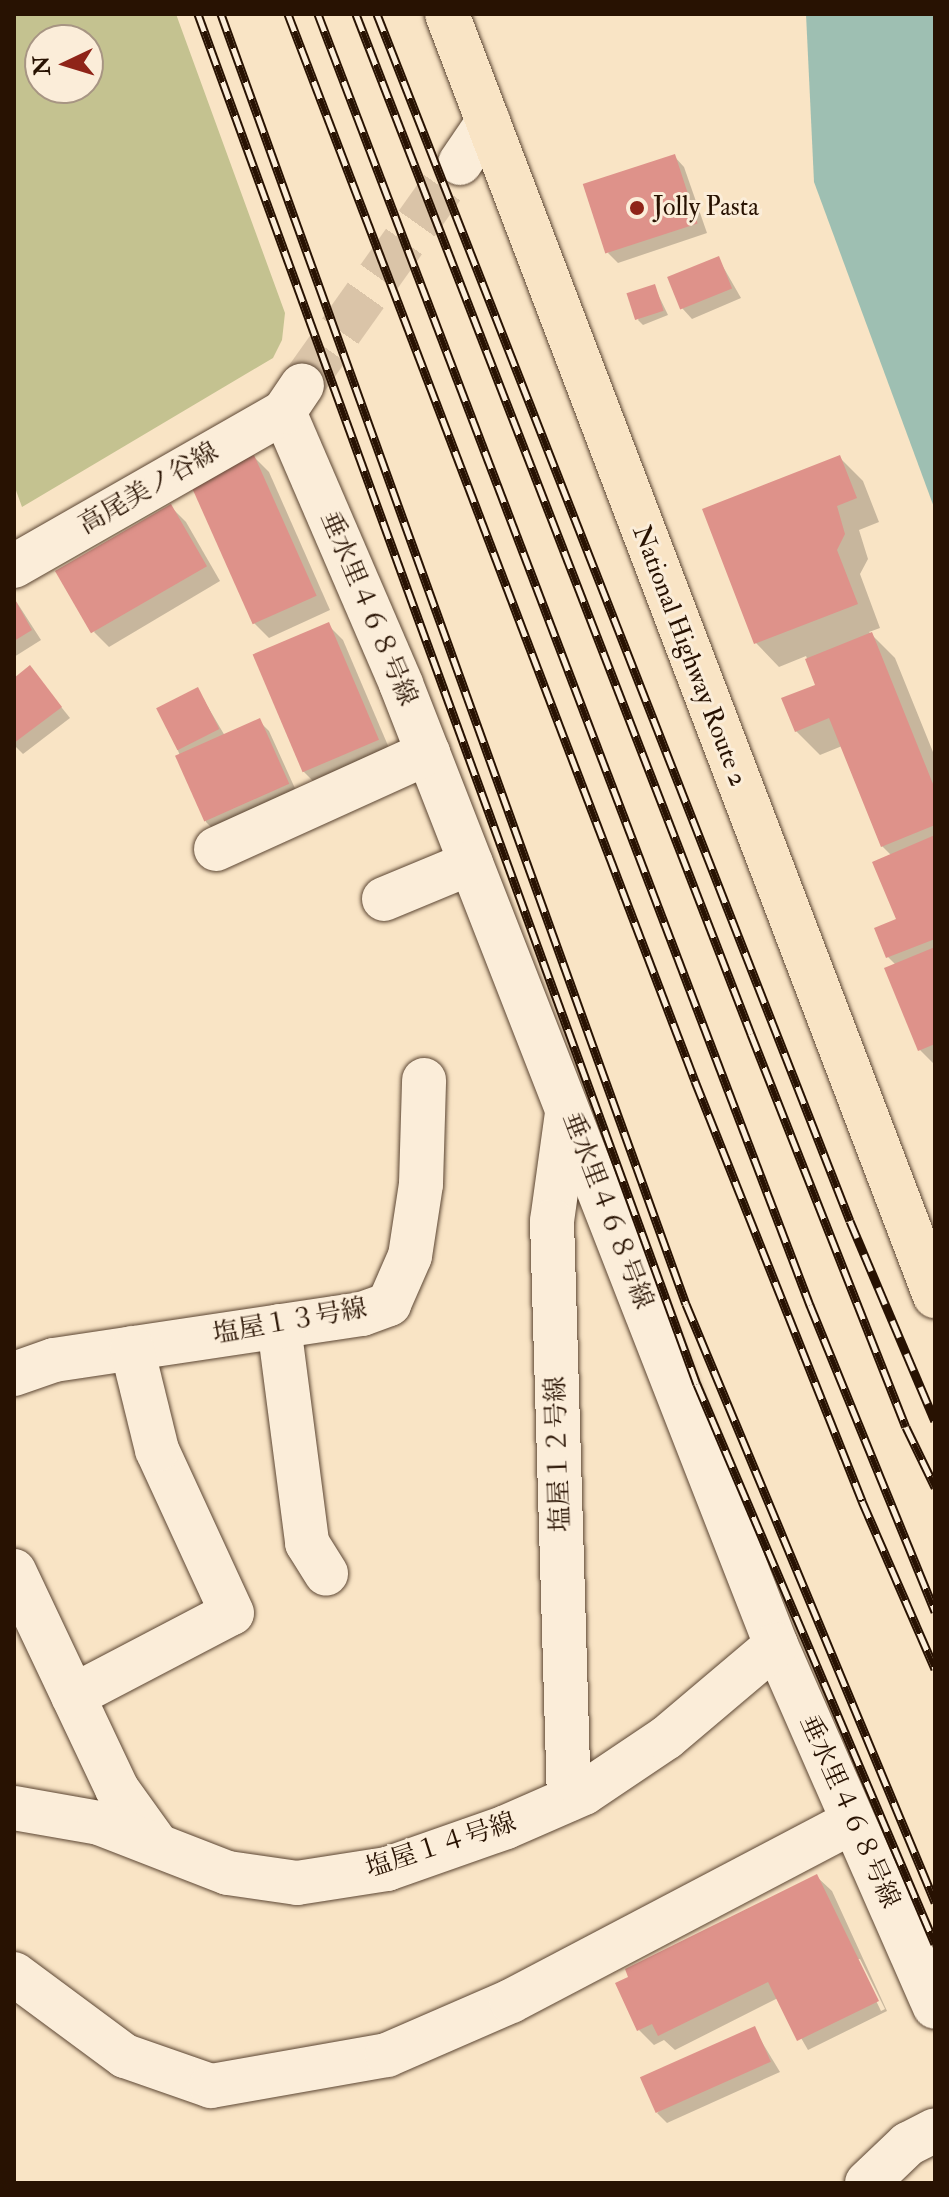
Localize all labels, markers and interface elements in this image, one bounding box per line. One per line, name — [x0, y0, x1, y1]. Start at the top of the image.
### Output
north arrow — [24, 24, 104, 104]
text: N — [27, 55, 57, 76]
place label: Jolly Pasta — [653, 192, 759, 224]
marker: Jolly Pasta — [628, 199, 646, 217]
street label: 高尾美ノ谷線 — [74, 436, 224, 542]
street label: 垂水里４６８号線 — [313, 507, 423, 711]
street label: National Highway Route 2 — [625, 521, 753, 791]
street label: 垂水里４６８号線 — [555, 1108, 659, 1314]
street label: 塩屋１３号線 — [210, 1293, 370, 1351]
street label: 塩屋１２号線 — [541, 1376, 577, 1532]
street label: 垂水里４６８号線 — [792, 1711, 906, 1913]
street label: 塩屋１４号線 — [362, 1807, 520, 1885]

